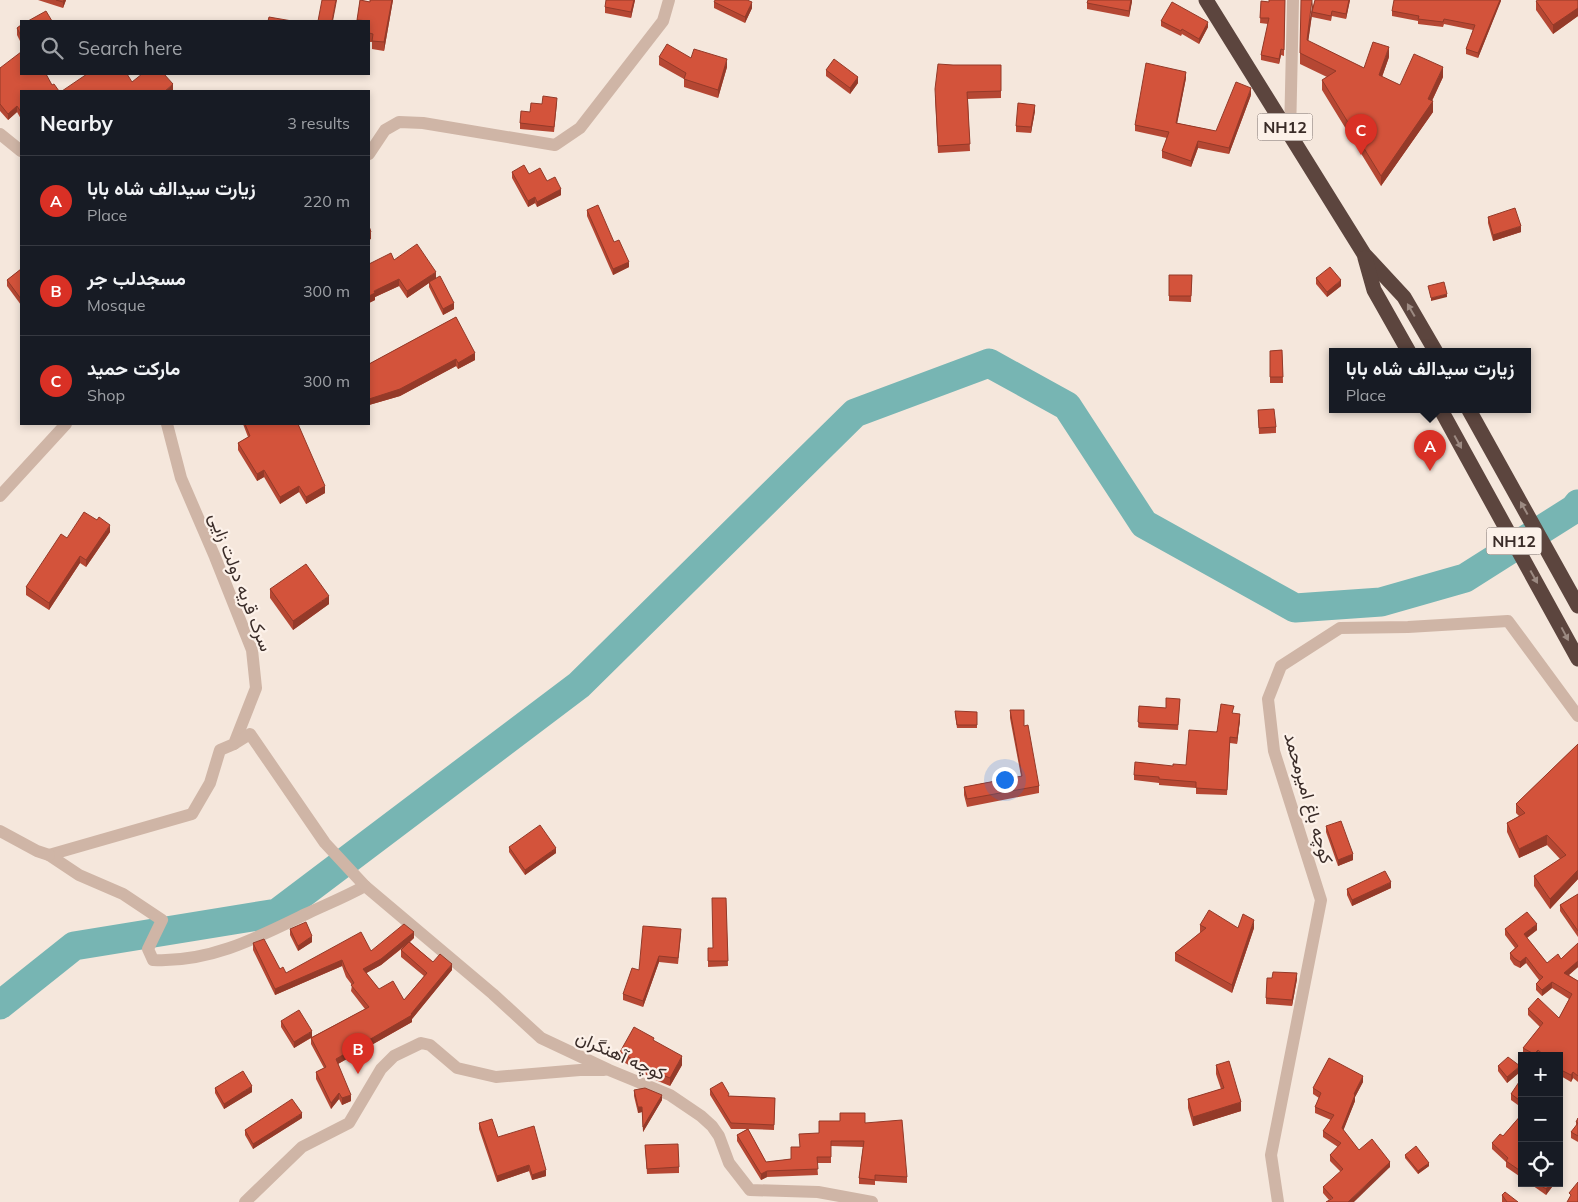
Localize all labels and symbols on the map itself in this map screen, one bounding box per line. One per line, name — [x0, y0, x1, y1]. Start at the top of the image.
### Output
road number: NH12 — [1258, 114, 1312, 140]
pin: C — [1345, 114, 1377, 155]
one-way arrow — [1407, 303, 1416, 317]
pin: A — [1414, 430, 1446, 471]
one-way arrow — [1454, 435, 1463, 448]
one-way arrow — [1520, 502, 1529, 515]
street label: سرک قریه دولت زایی — [204, 509, 278, 655]
road number: NH12 — [1486, 528, 1542, 554]
one-way arrow — [1530, 570, 1538, 585]
one-way arrow — [1561, 627, 1569, 642]
street label: کوچه باغ امیرمحمد — [1278, 730, 1339, 867]
your location — [992, 767, 1018, 793]
street label: کوچه آهنگران — [572, 1025, 670, 1086]
pin: B — [342, 1033, 374, 1074]

